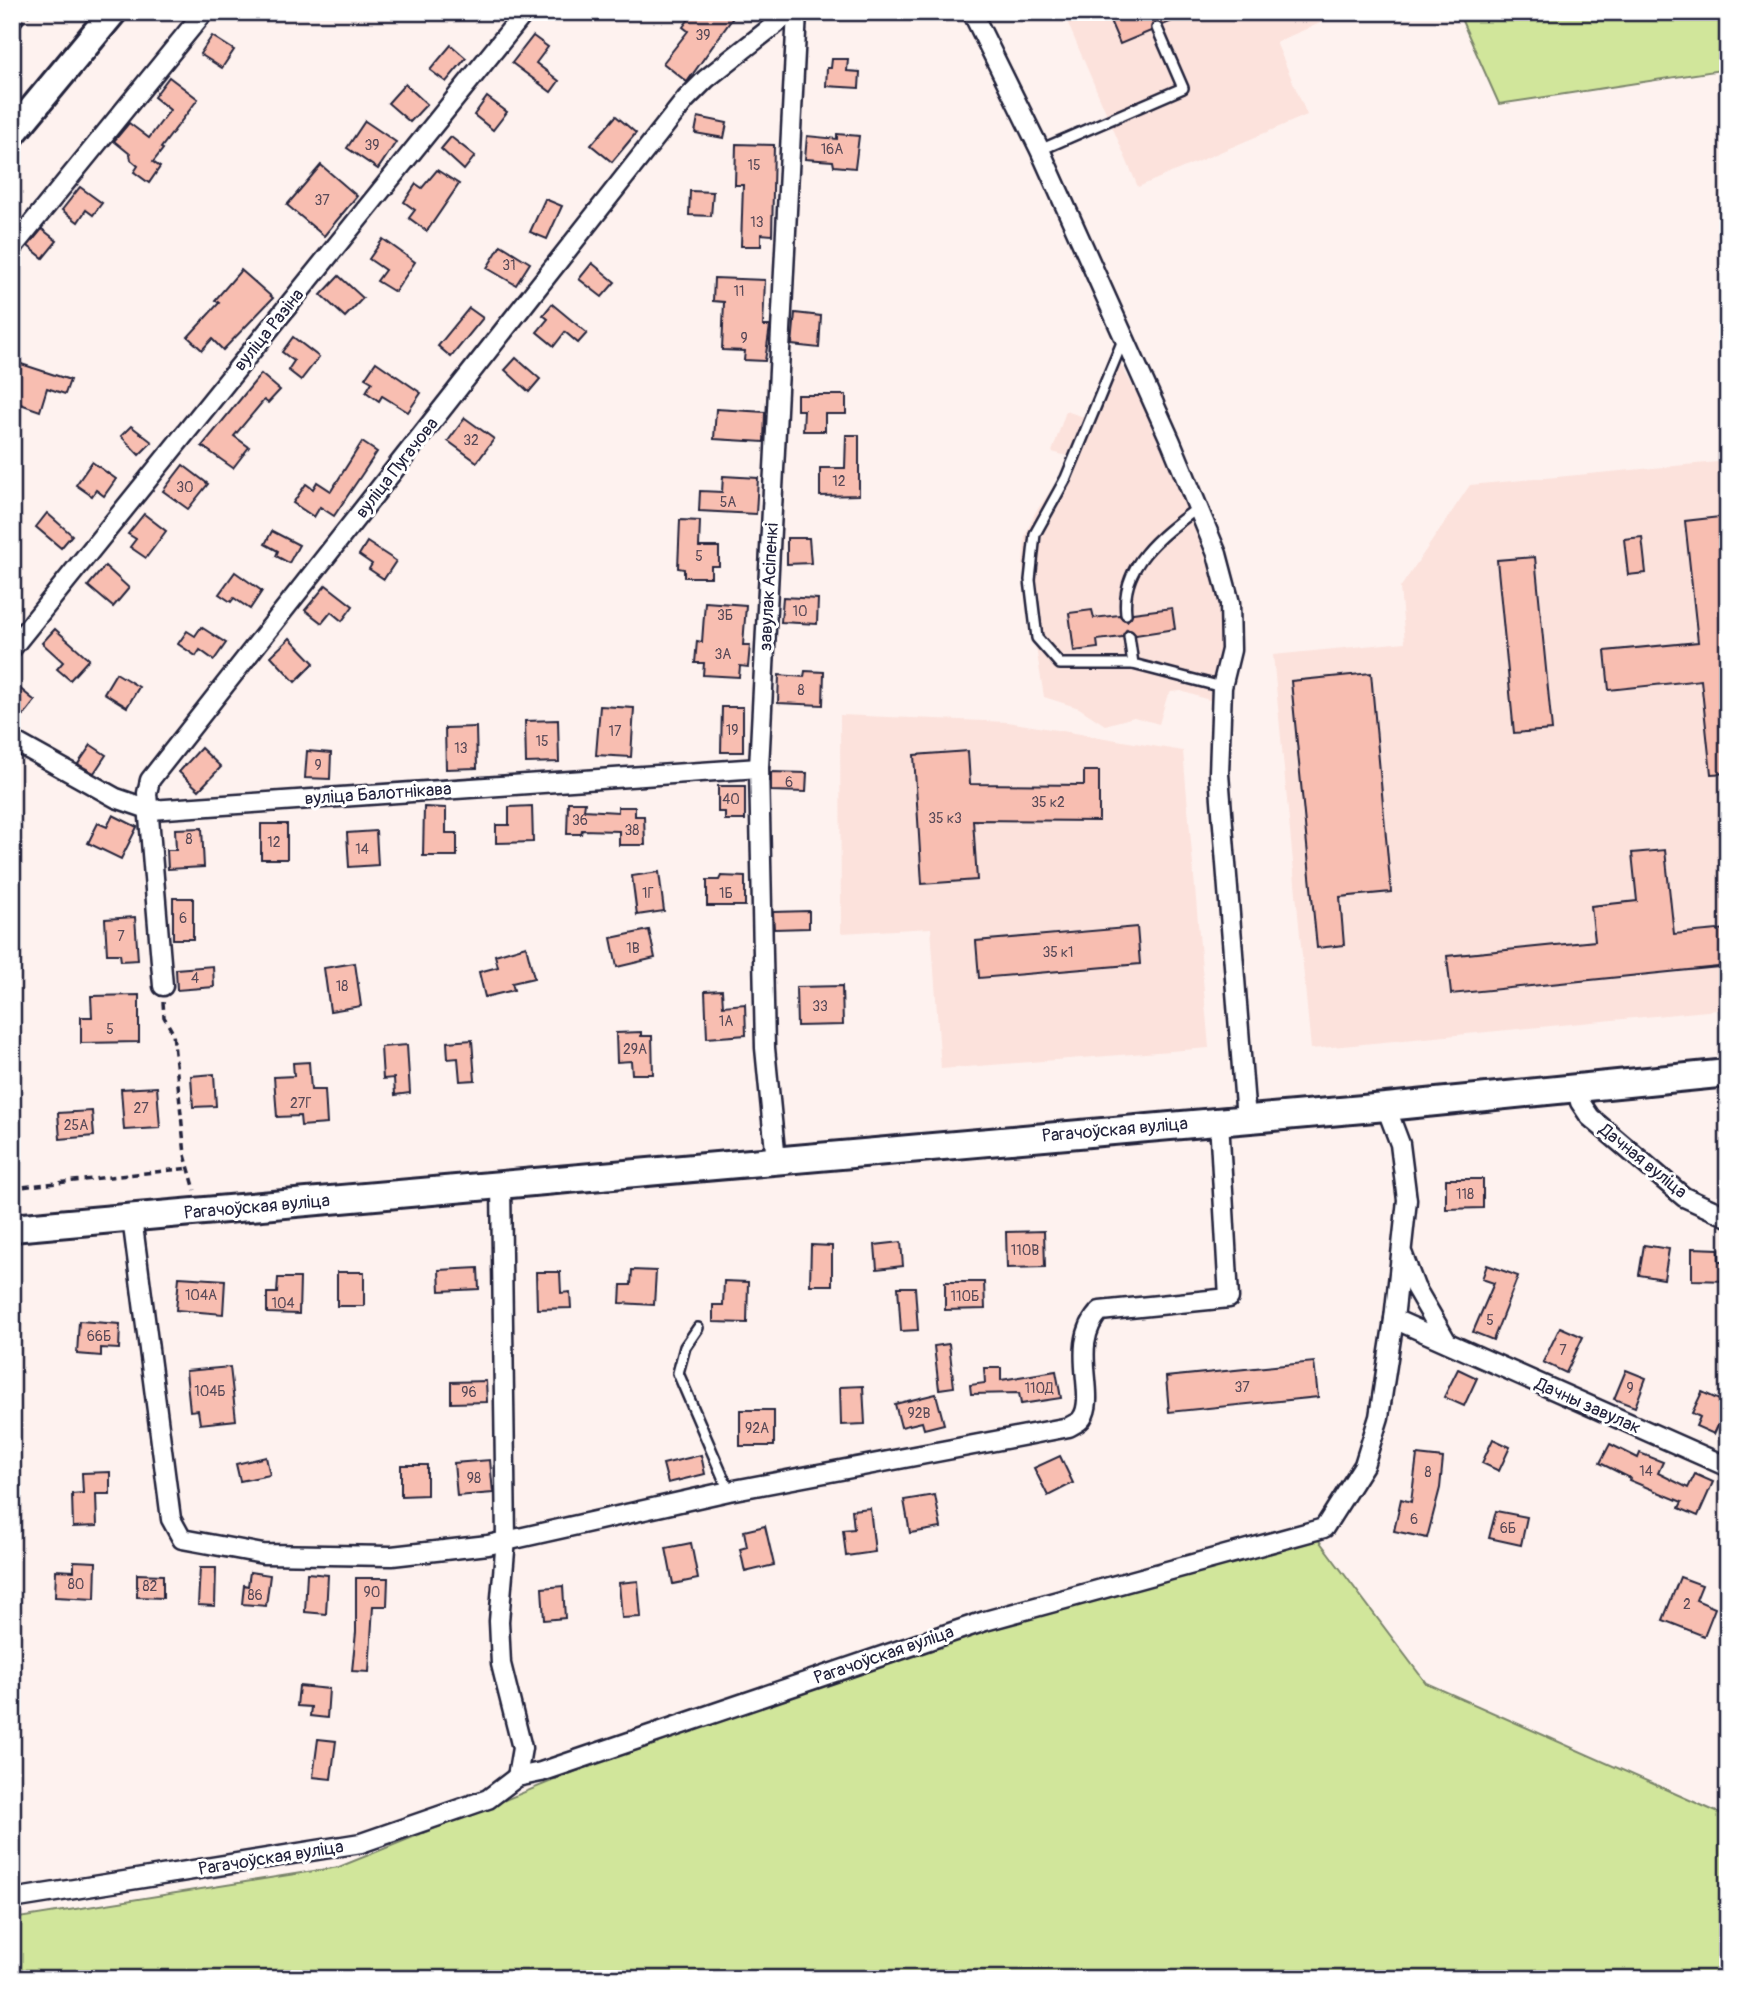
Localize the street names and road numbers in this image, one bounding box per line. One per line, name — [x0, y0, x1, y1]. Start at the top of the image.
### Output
street label: вуліца Разіна — [229, 284, 309, 376]
street label: вуліца Пугачова — [350, 413, 444, 523]
street label: завулак Асіпенкі — [754, 522, 784, 652]
street label: вуліца Балотнікава — [304, 777, 452, 811]
street label: Рагачоўская вуліца — [1041, 1112, 1189, 1148]
street label: Дачная вуліца — [1593, 1118, 1692, 1204]
street label: Рагачоўская вуліца — [183, 1189, 331, 1225]
street label: Дачны завулак — [1531, 1372, 1644, 1440]
street label: Рагачоўская вуліца — [811, 1620, 957, 1690]
street label: Рагачоўская вуліца — [197, 1835, 345, 1881]

